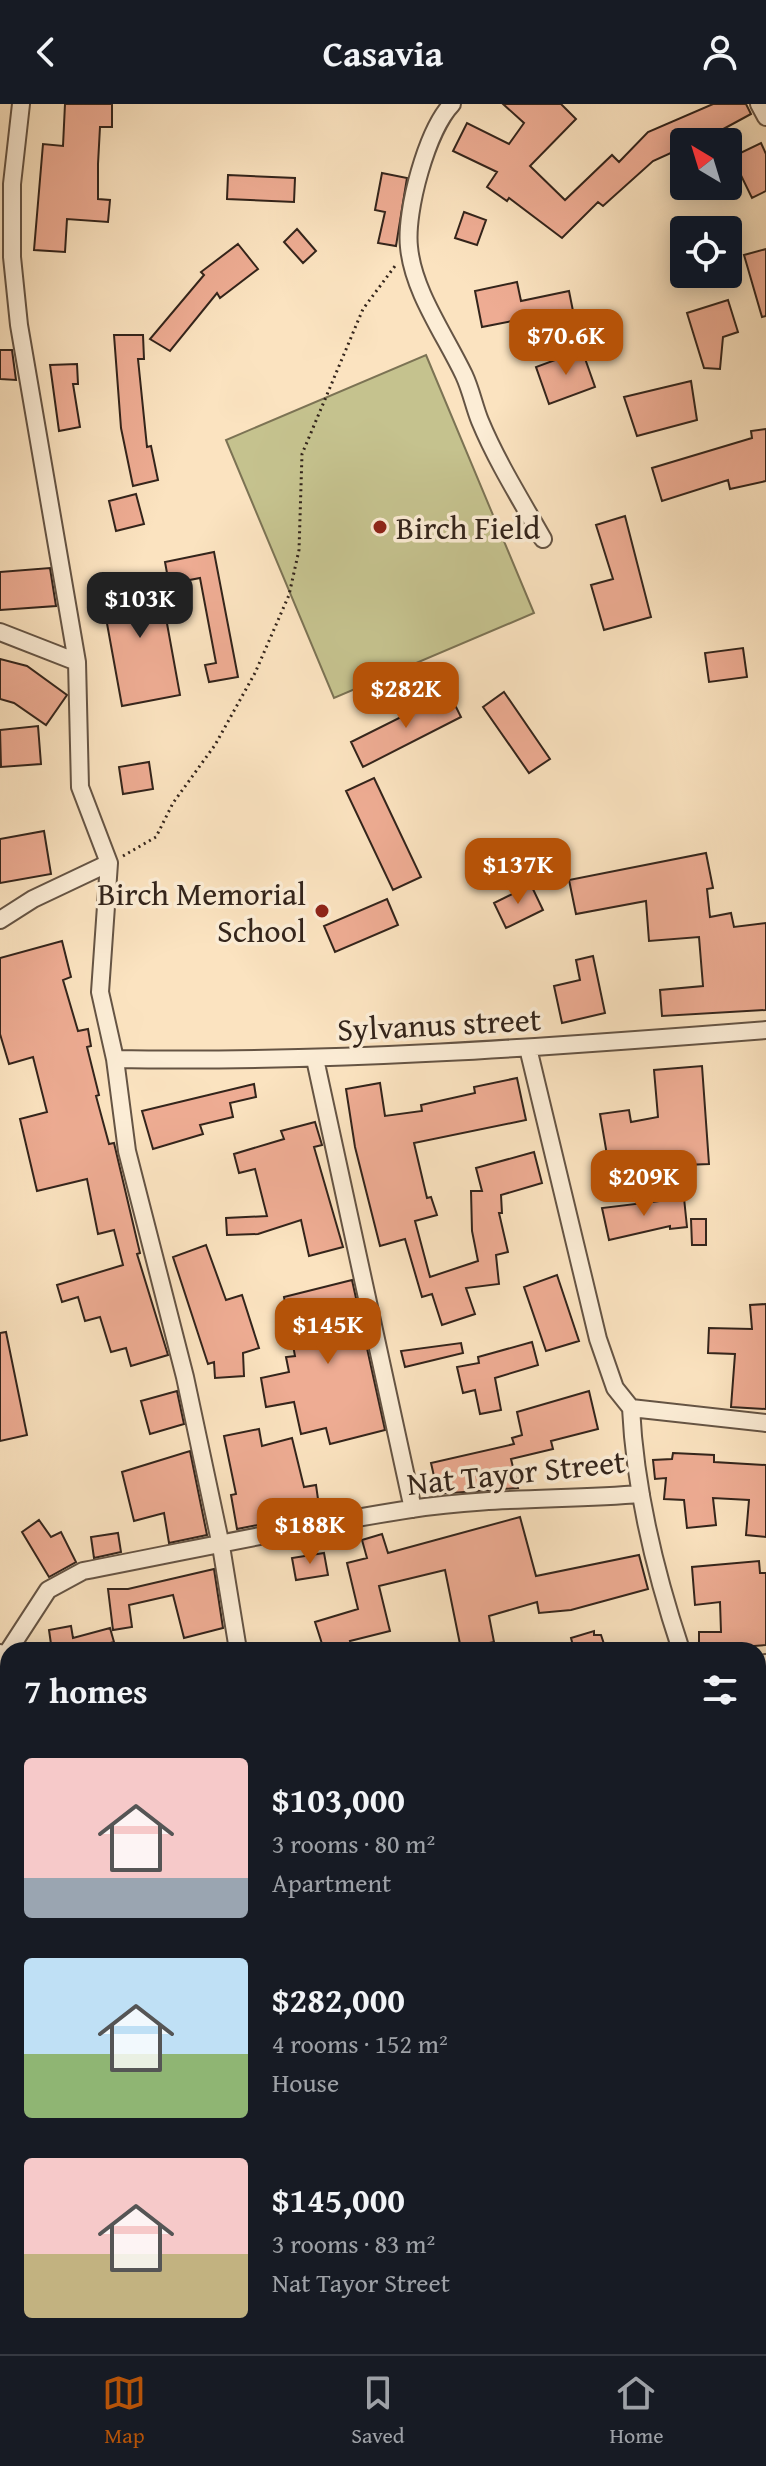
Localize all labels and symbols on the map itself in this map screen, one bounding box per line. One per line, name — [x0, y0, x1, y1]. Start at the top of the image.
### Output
north arrow — [670, 128, 742, 200]
pin: $70.6K — [501, 309, 631, 377]
place label: Birch Field — [396, 504, 540, 551]
marker: Birch Field — [371, 518, 389, 536]
pin: $103K — [84, 572, 196, 640]
pin: $282K — [350, 662, 462, 730]
pin: $137K — [462, 838, 574, 906]
place label: Birch Memorial School — [97, 870, 306, 954]
marker: Birch Memorial School — [313, 902, 331, 920]
street label: Sylvanus street — [336, 995, 542, 1053]
pin: $209K — [588, 1150, 700, 1218]
pin: $145K — [272, 1298, 384, 1366]
street label: Nat Tayor Street — [405, 1437, 627, 1507]
pin: $188K — [254, 1498, 366, 1566]

